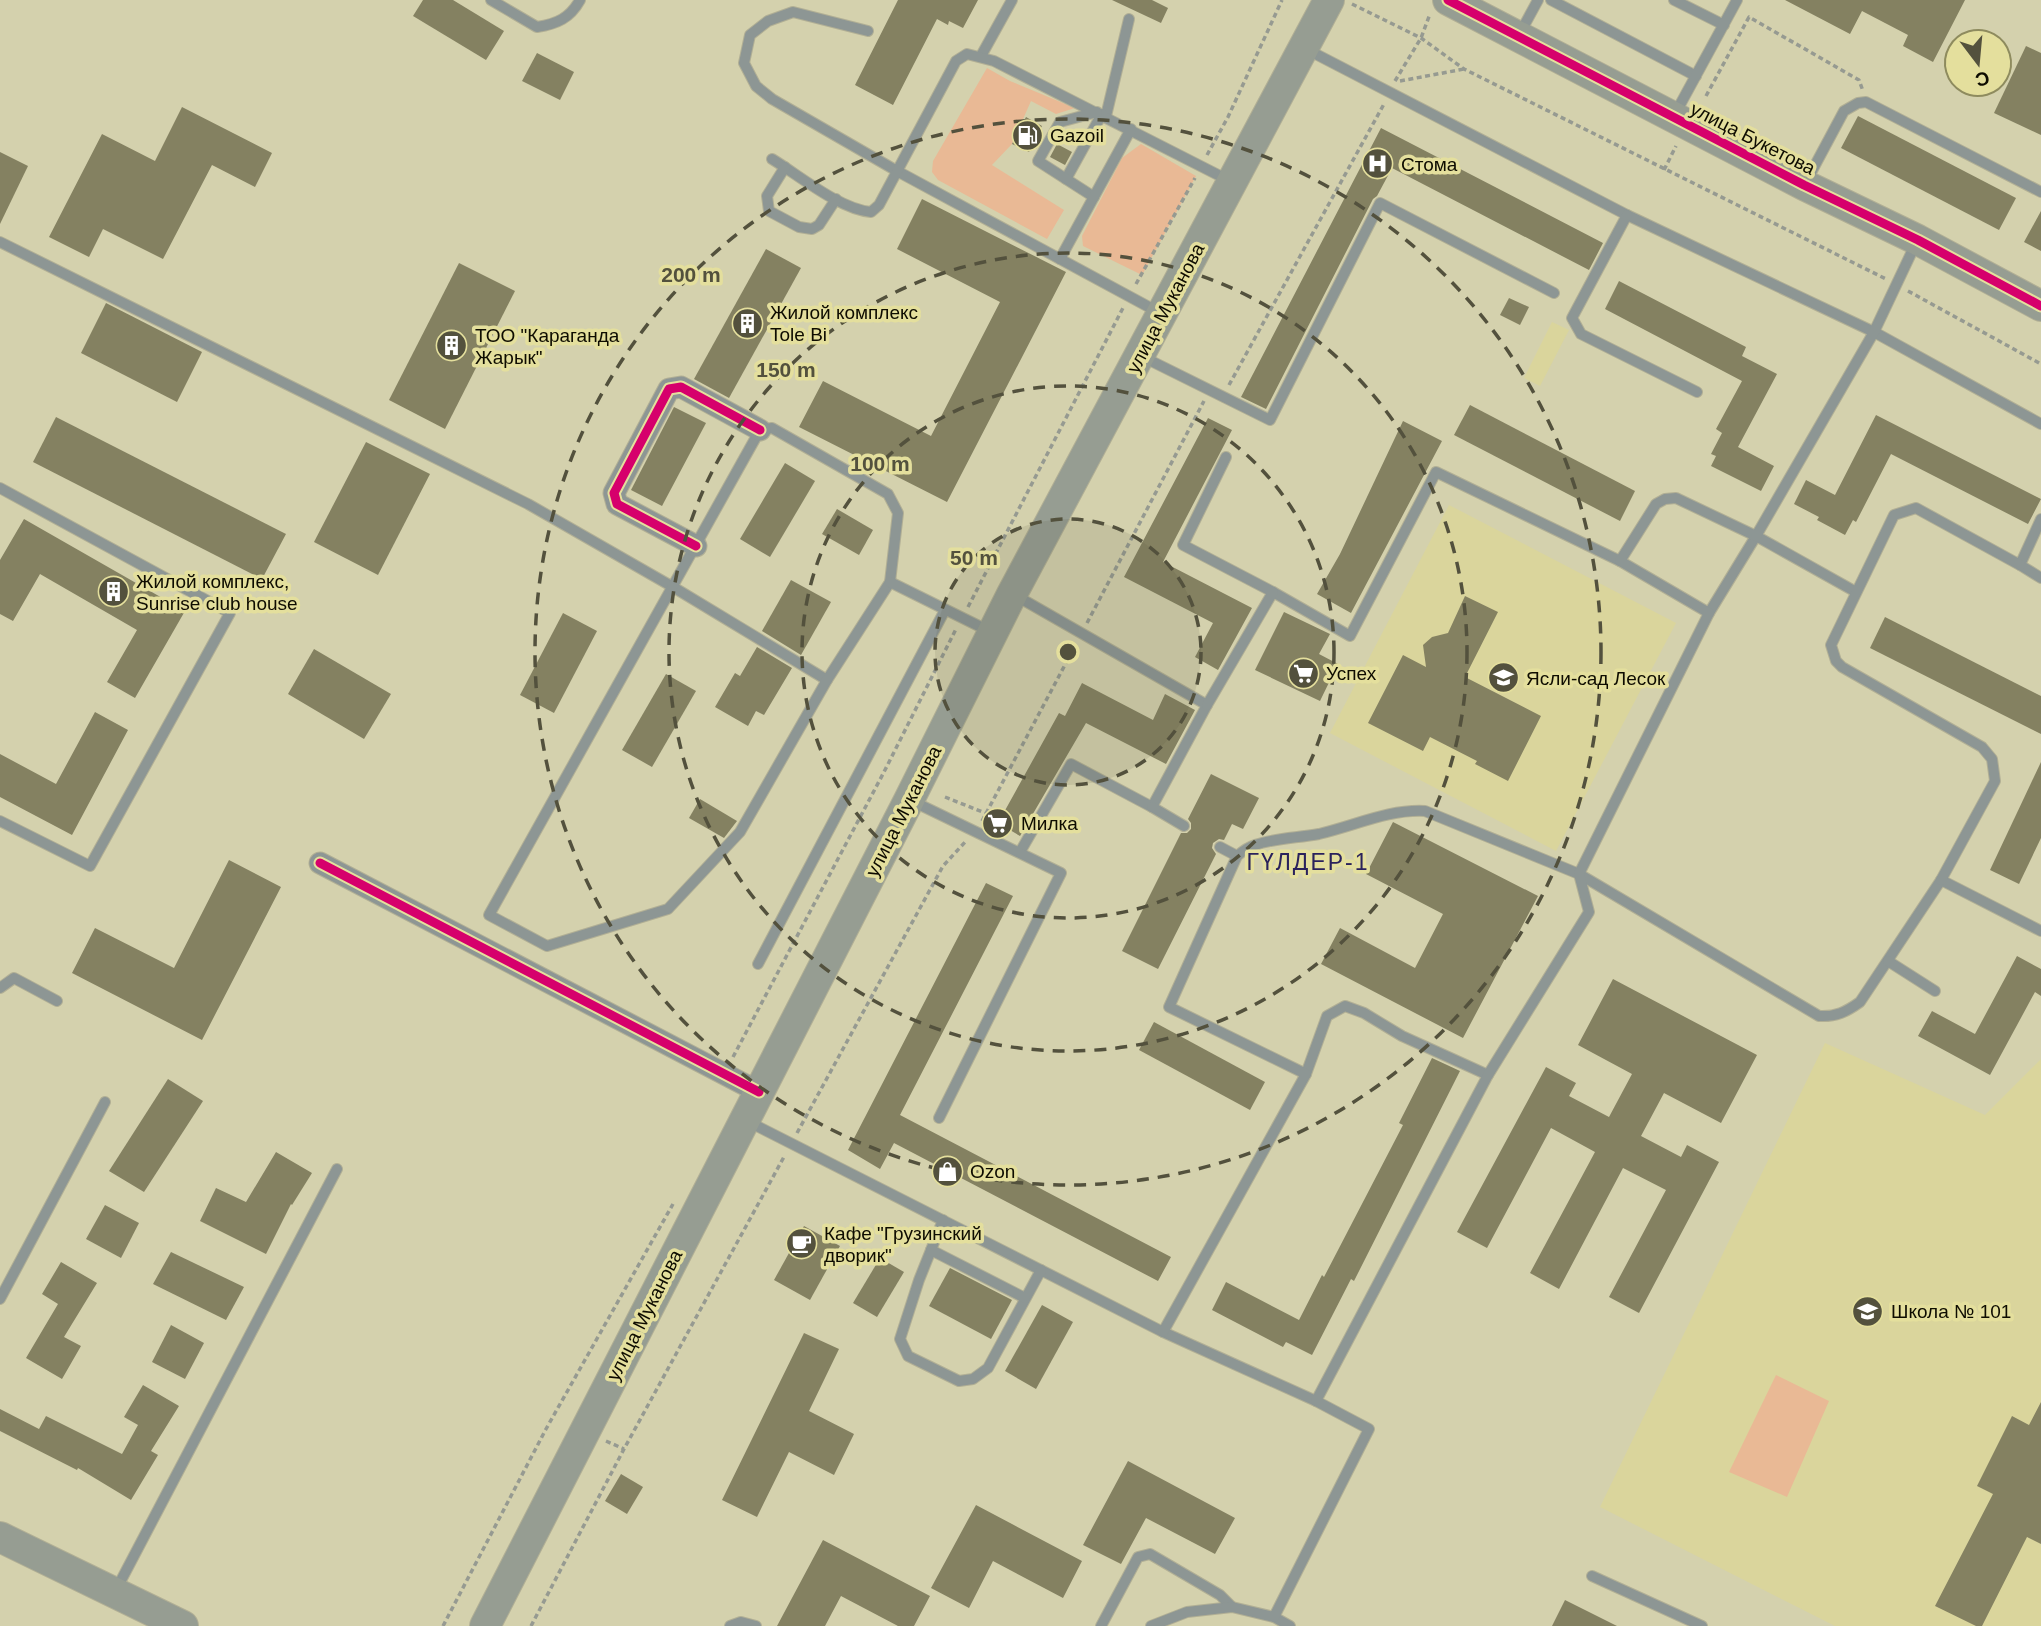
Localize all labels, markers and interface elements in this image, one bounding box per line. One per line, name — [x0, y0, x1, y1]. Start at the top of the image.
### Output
north arrow — [1943, 28, 2013, 98]
text: С — [1973, 67, 1992, 91]
street label: улица Букетова — [1687, 98, 1819, 179]
fuel station icon: Gazoil — [1010, 118, 1044, 152]
place label: Gazoil — [1050, 125, 1104, 146]
hospital icon: Стома — [1361, 147, 1395, 181]
place label: Стома — [1401, 154, 1458, 175]
street label: улица Муканова — [1122, 239, 1209, 377]
text: 200 m — [661, 263, 721, 286]
place label: Жилой комплекс Tole Bi — [770, 302, 918, 345]
building icon: Жилой комплекс Tole Bi — [730, 306, 764, 340]
place label: ТОО "Караганда Жарык" — [475, 325, 620, 368]
building icon: ТОО "Караганда Жарык" — [435, 329, 469, 363]
text: 150 m — [756, 358, 816, 381]
text: 100 m — [850, 452, 910, 475]
text: 50 m — [950, 546, 998, 569]
place label: Жилой комплекс, Sunrise club house — [136, 571, 298, 614]
building icon: Жилой комплекс, Sunrise club house — [96, 575, 130, 609]
centre of rings — [1056, 640, 1080, 664]
supermarket icon: Успех — [1286, 656, 1320, 690]
school or university icon: Ясли-сад Лесок — [1486, 661, 1520, 695]
place label: Успех — [1326, 663, 1377, 684]
place label: Ясли-сад Лесок — [1526, 668, 1666, 689]
street label: улица Муканова — [861, 742, 946, 880]
supermarket icon: Милка — [981, 806, 1015, 840]
place label: Милка — [1021, 813, 1078, 834]
district label: ГҮЛДЕР-1 — [1246, 849, 1370, 875]
shop icon: Ozon — [930, 1154, 964, 1188]
place label: Ozon — [970, 1161, 1015, 1182]
place label: Кафе "Грузинский дворик" — [824, 1223, 982, 1266]
cafe icon: Кафе "Грузинский дворик" — [784, 1227, 818, 1261]
street label: улица Муканова — [602, 1246, 687, 1384]
school or university icon: Школа № 101 — [1851, 1294, 1885, 1328]
place label: Школа № 101 — [1891, 1301, 2011, 1322]

